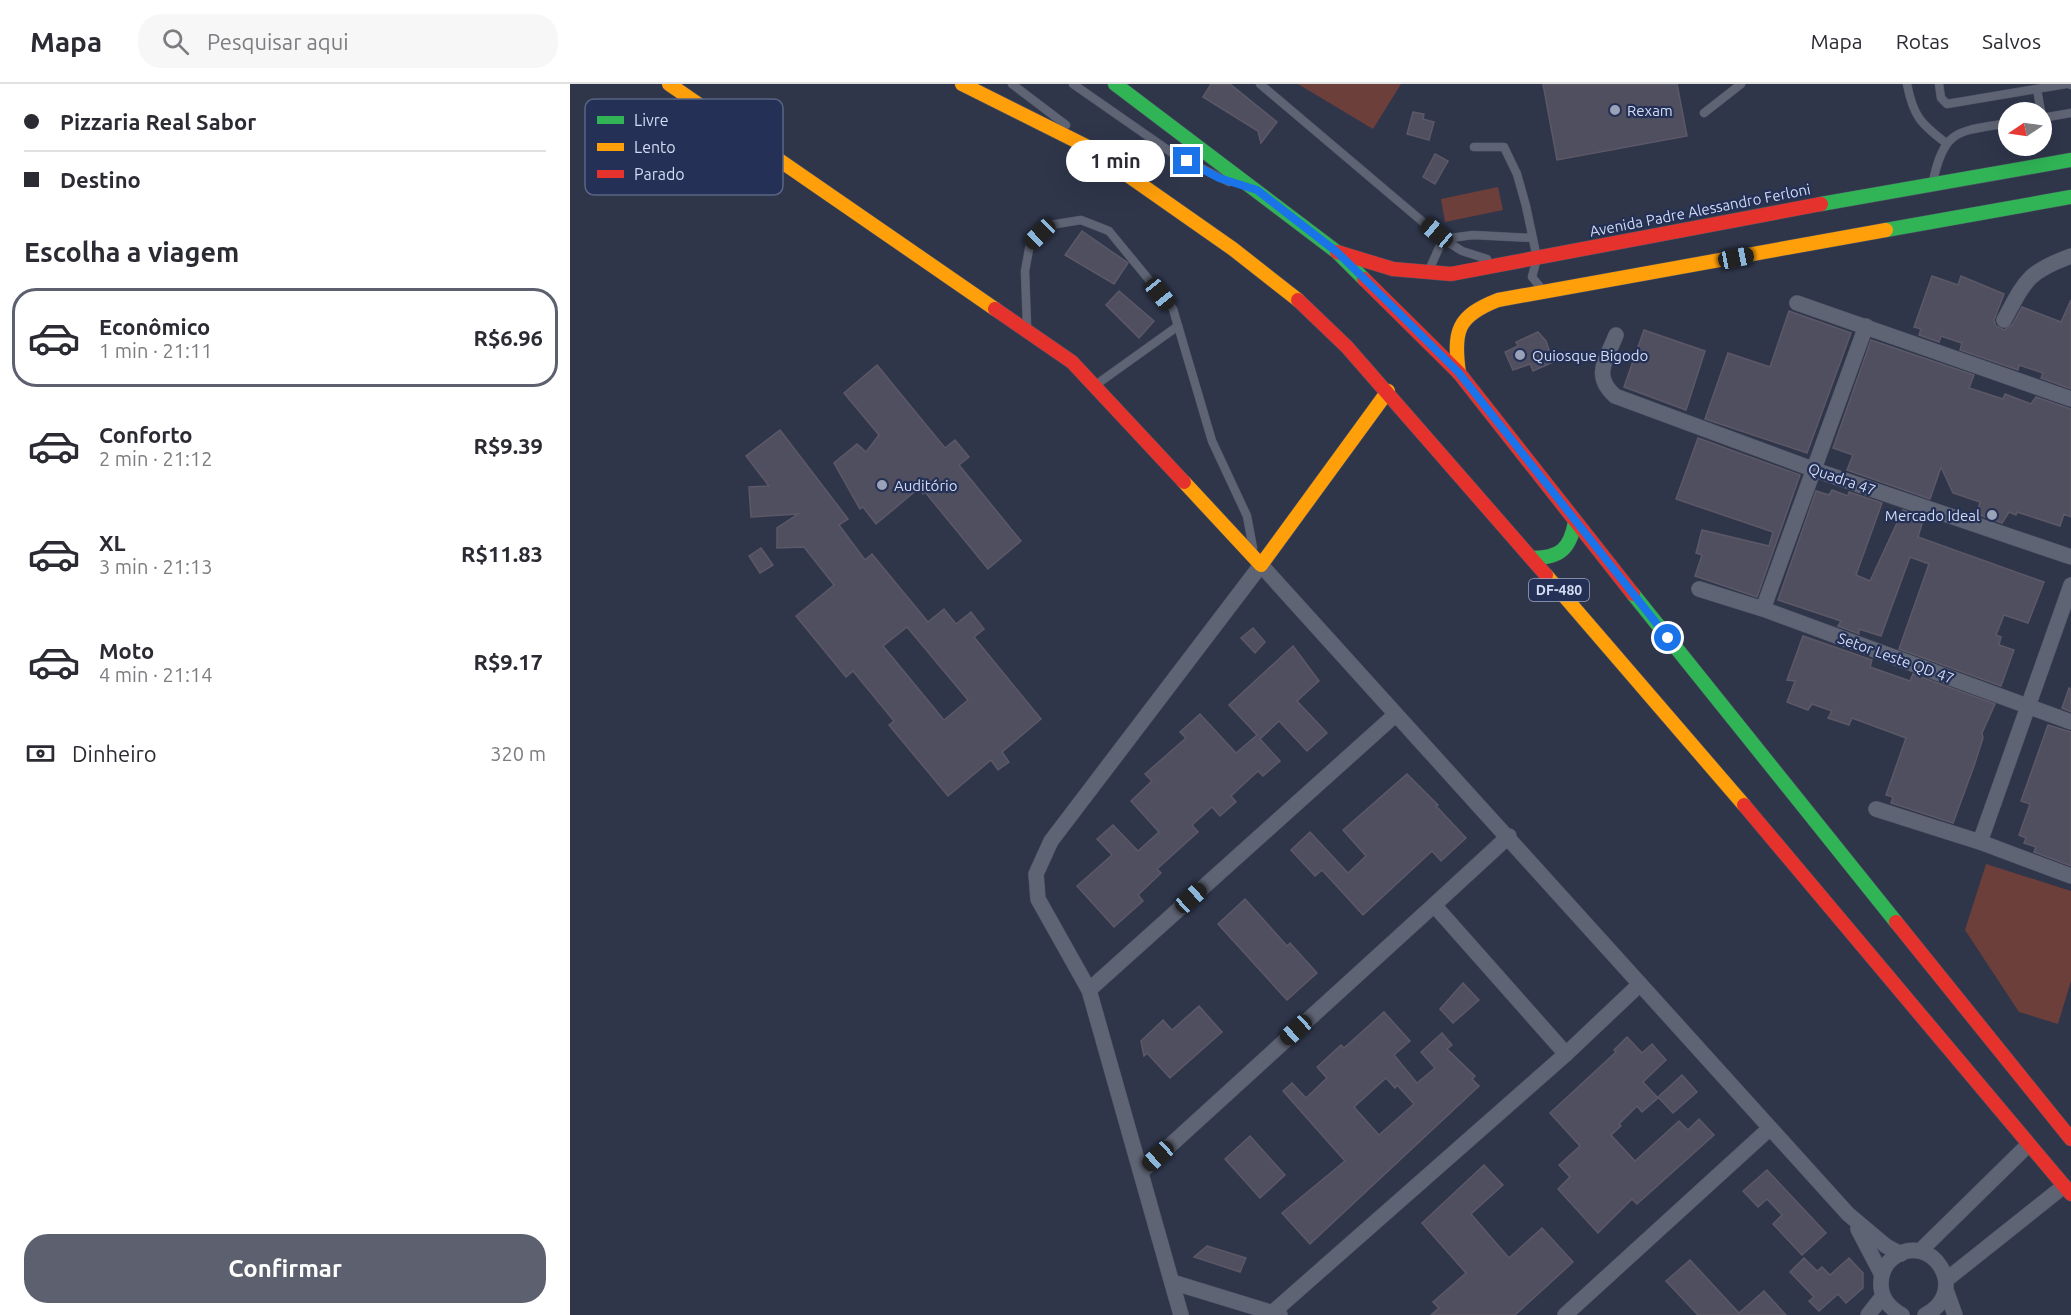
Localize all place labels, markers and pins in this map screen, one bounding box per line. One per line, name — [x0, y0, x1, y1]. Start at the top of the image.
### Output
place label: Rexam — [1627, 102, 1673, 119]
marker: Rexam — [1608, 103, 1622, 117]
place label: Quiosque Bigodo — [1532, 347, 1648, 364]
marker: Quiosque Bigodo — [1513, 348, 1527, 362]
place label: Auditório — [894, 477, 957, 494]
marker: Auditório — [875, 478, 889, 492]
place label: Mercado Ideal — [1885, 507, 1980, 524]
marker: Mercado Ideal — [1985, 508, 1999, 522]

